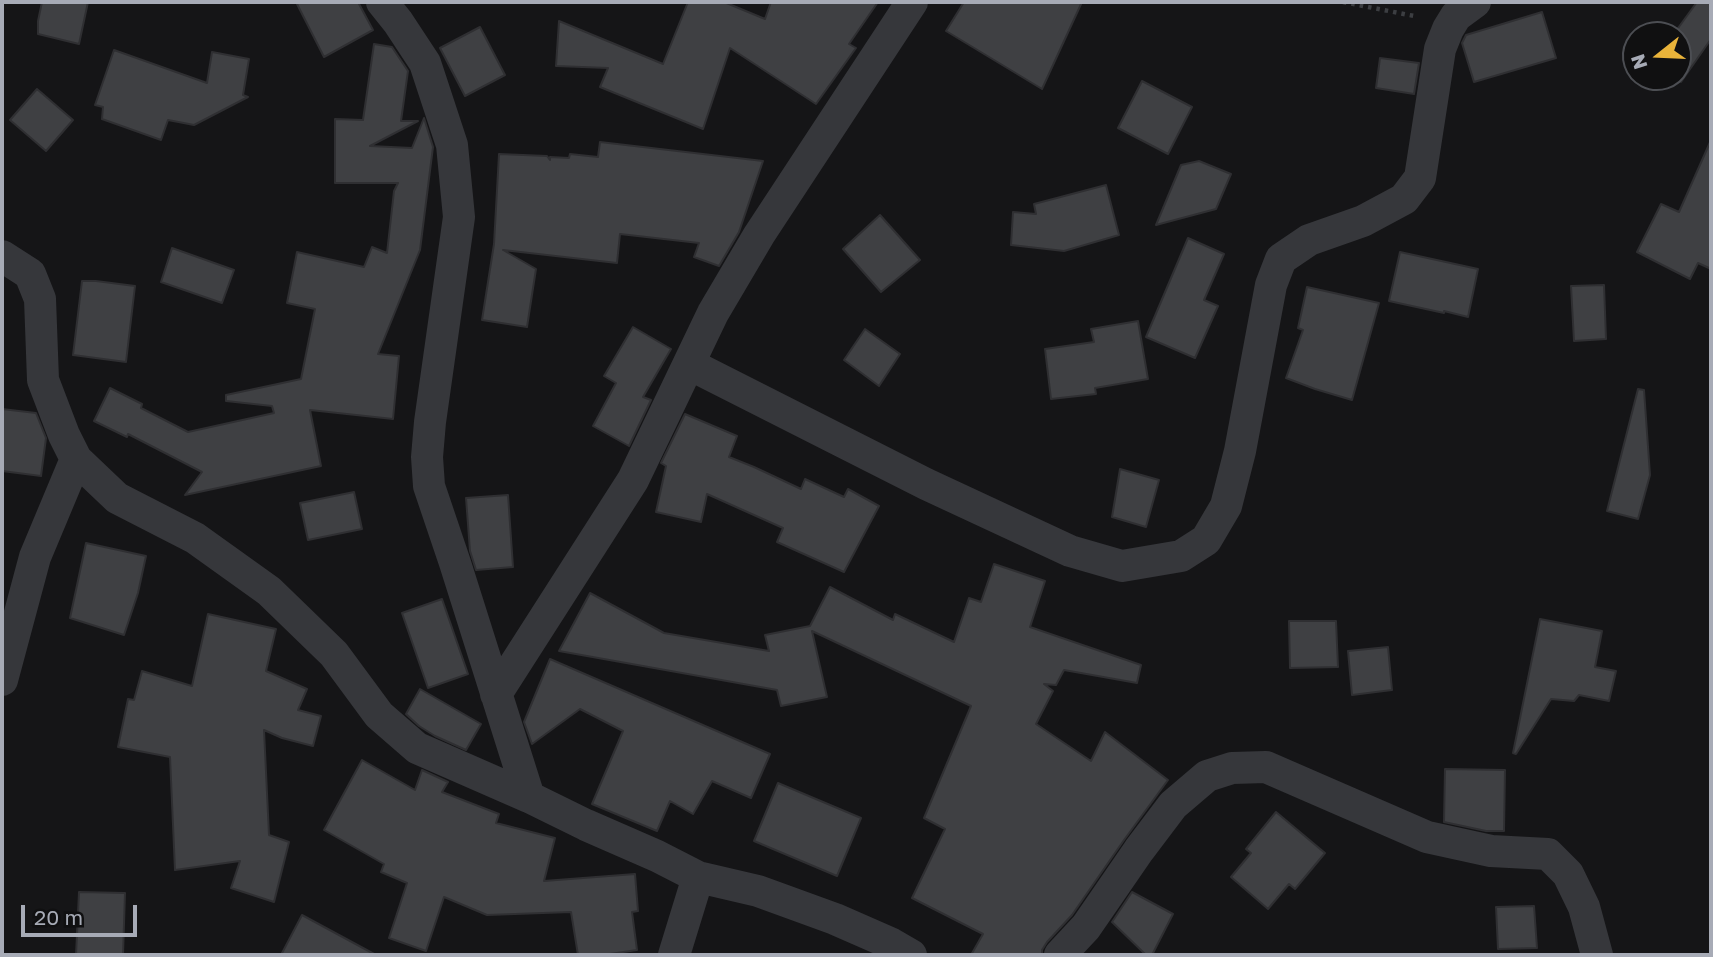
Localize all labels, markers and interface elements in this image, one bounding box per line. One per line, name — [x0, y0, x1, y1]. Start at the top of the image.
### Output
north arrow — [1622, 21, 1692, 91]
text: N — [1625, 52, 1652, 72]
scale bar — [24, 890, 140, 934]
text: 20 m — [34, 904, 83, 930]

